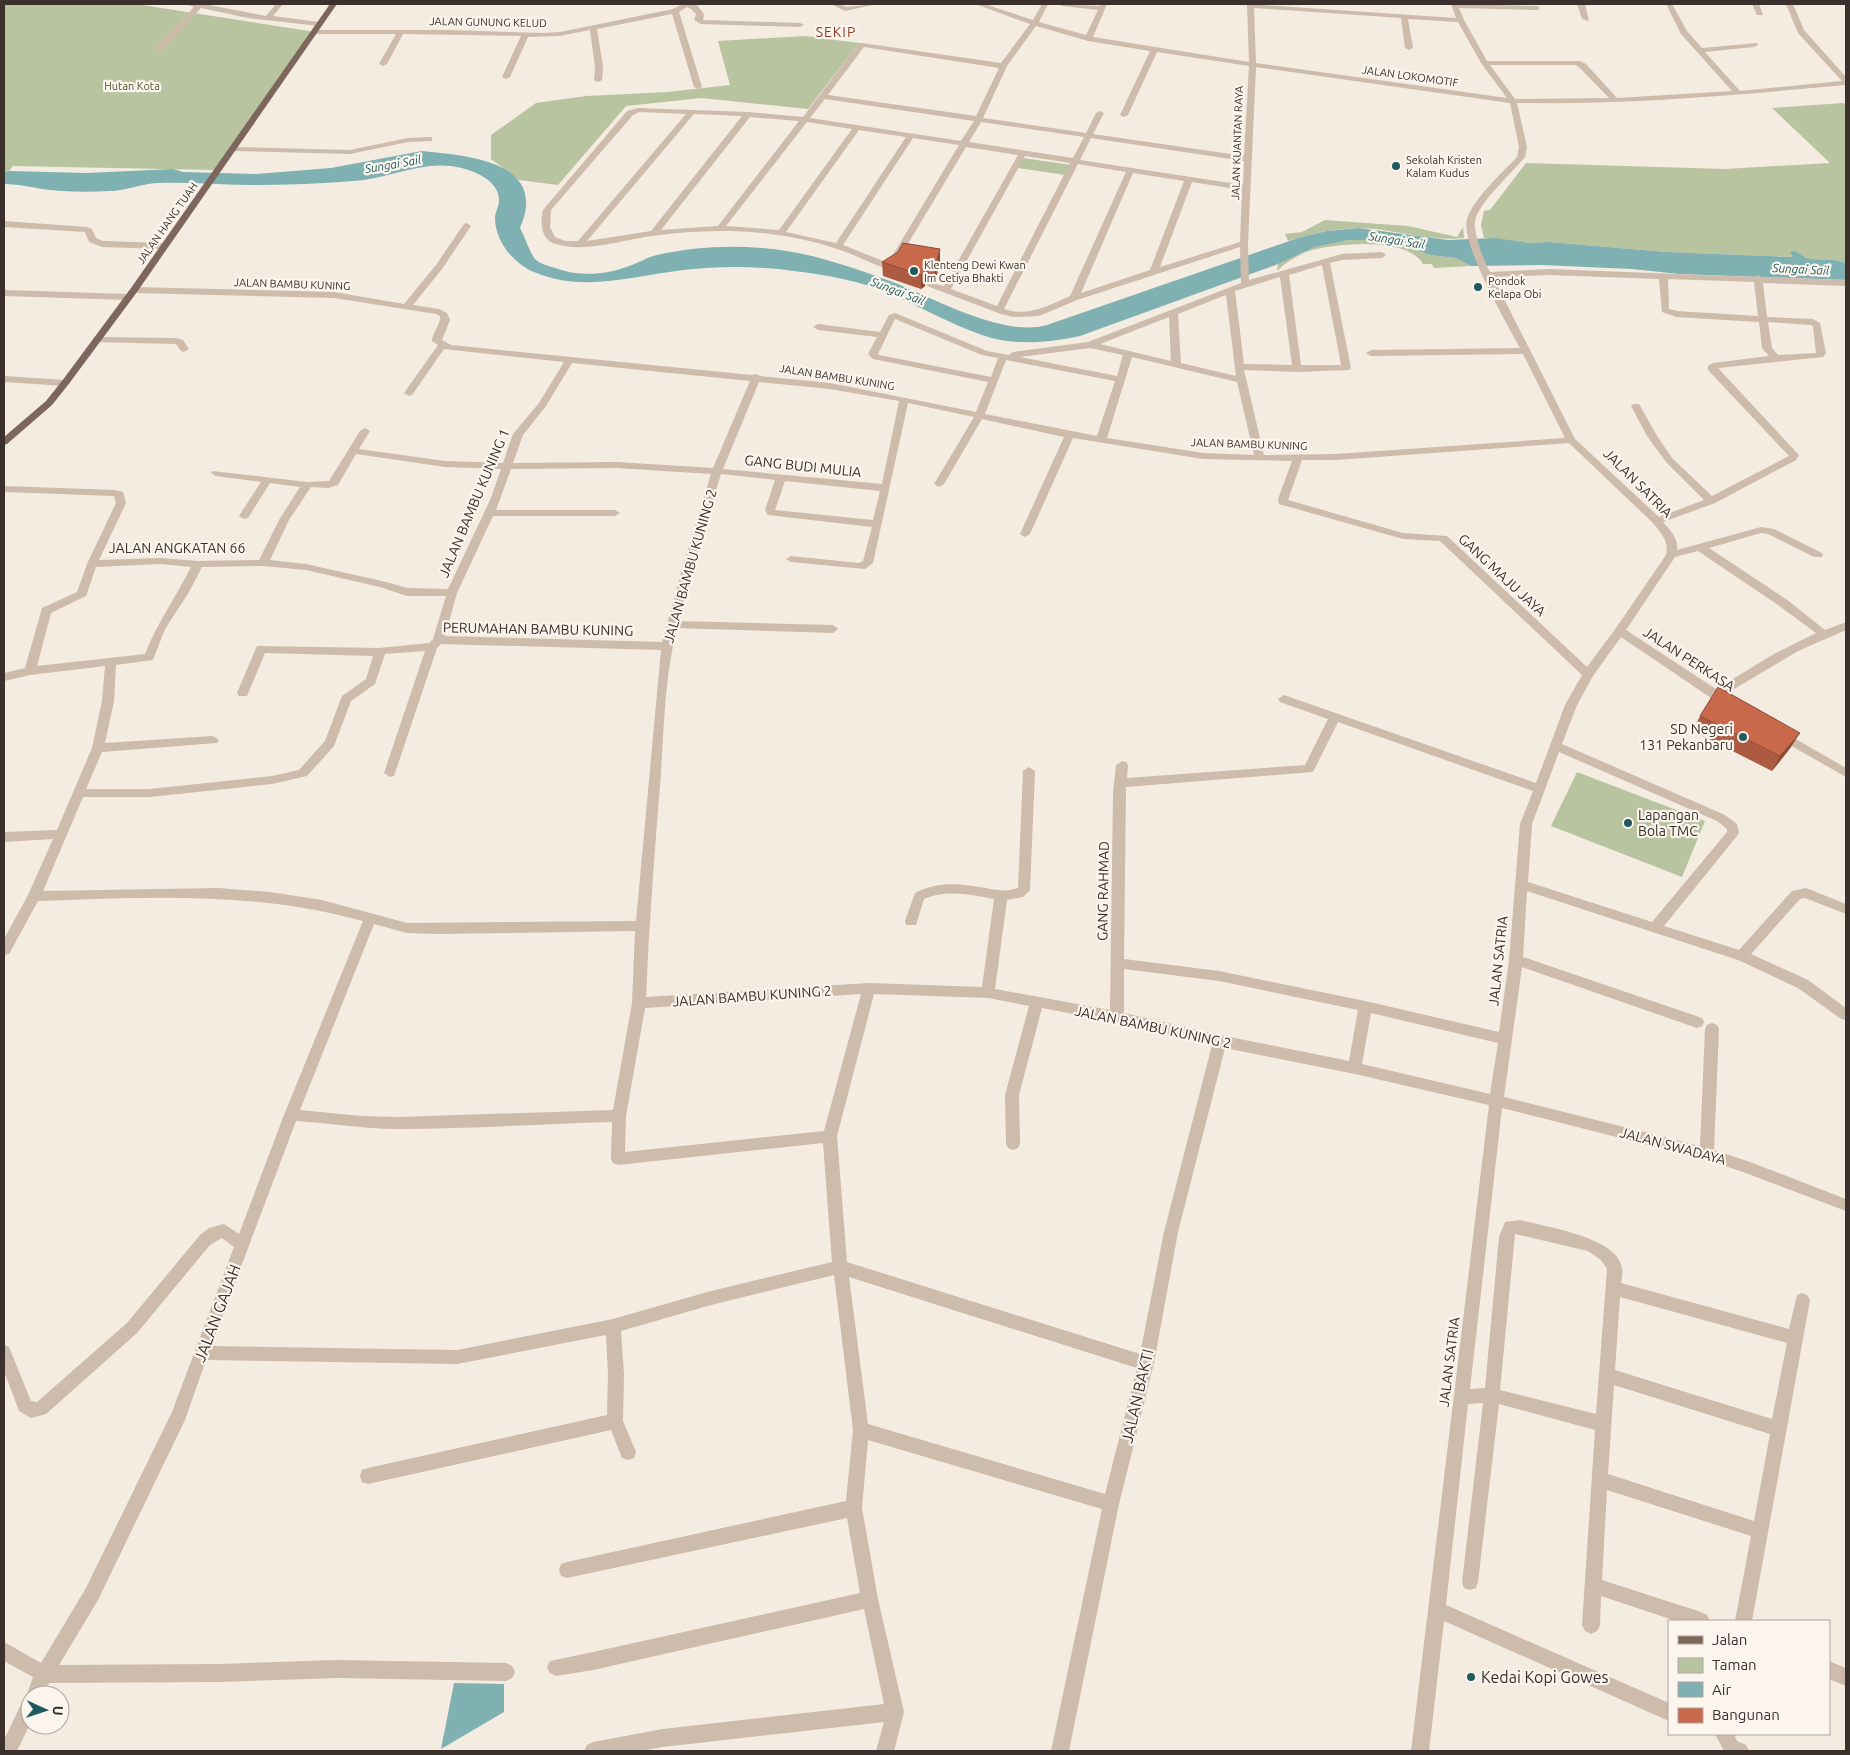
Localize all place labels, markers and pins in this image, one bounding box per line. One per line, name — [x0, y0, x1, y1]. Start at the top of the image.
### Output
place label: Sekolah Kristen Kalam Kudus — [1406, 154, 1482, 179]
marker: Sekolah Kristen Kalam Kudus — [1390, 160, 1402, 172]
place label: Klenteng Dewi Kwan Im Cetiya Bhakti — [924, 259, 1026, 284]
marker: Klenteng Dewi Kwan Im Cetiya Bhakti — [908, 265, 920, 277]
place label: Pondok Kelapa Obi — [1488, 275, 1541, 300]
marker: Pondok Kelapa Obi — [1472, 281, 1484, 293]
place label: SD Negeri 131 Pekanbaru — [1639, 721, 1733, 753]
marker: SD Negeri 131 Pekanbaru — [1737, 731, 1749, 743]
place label: Lapangan Bola TMC — [1638, 807, 1699, 839]
marker: Lapangan Bola TMC — [1622, 817, 1634, 829]
place label: Kedai Kopi Gowes — [1481, 1668, 1608, 1686]
marker: Kedai Kopi Gowes — [1465, 1671, 1477, 1683]

